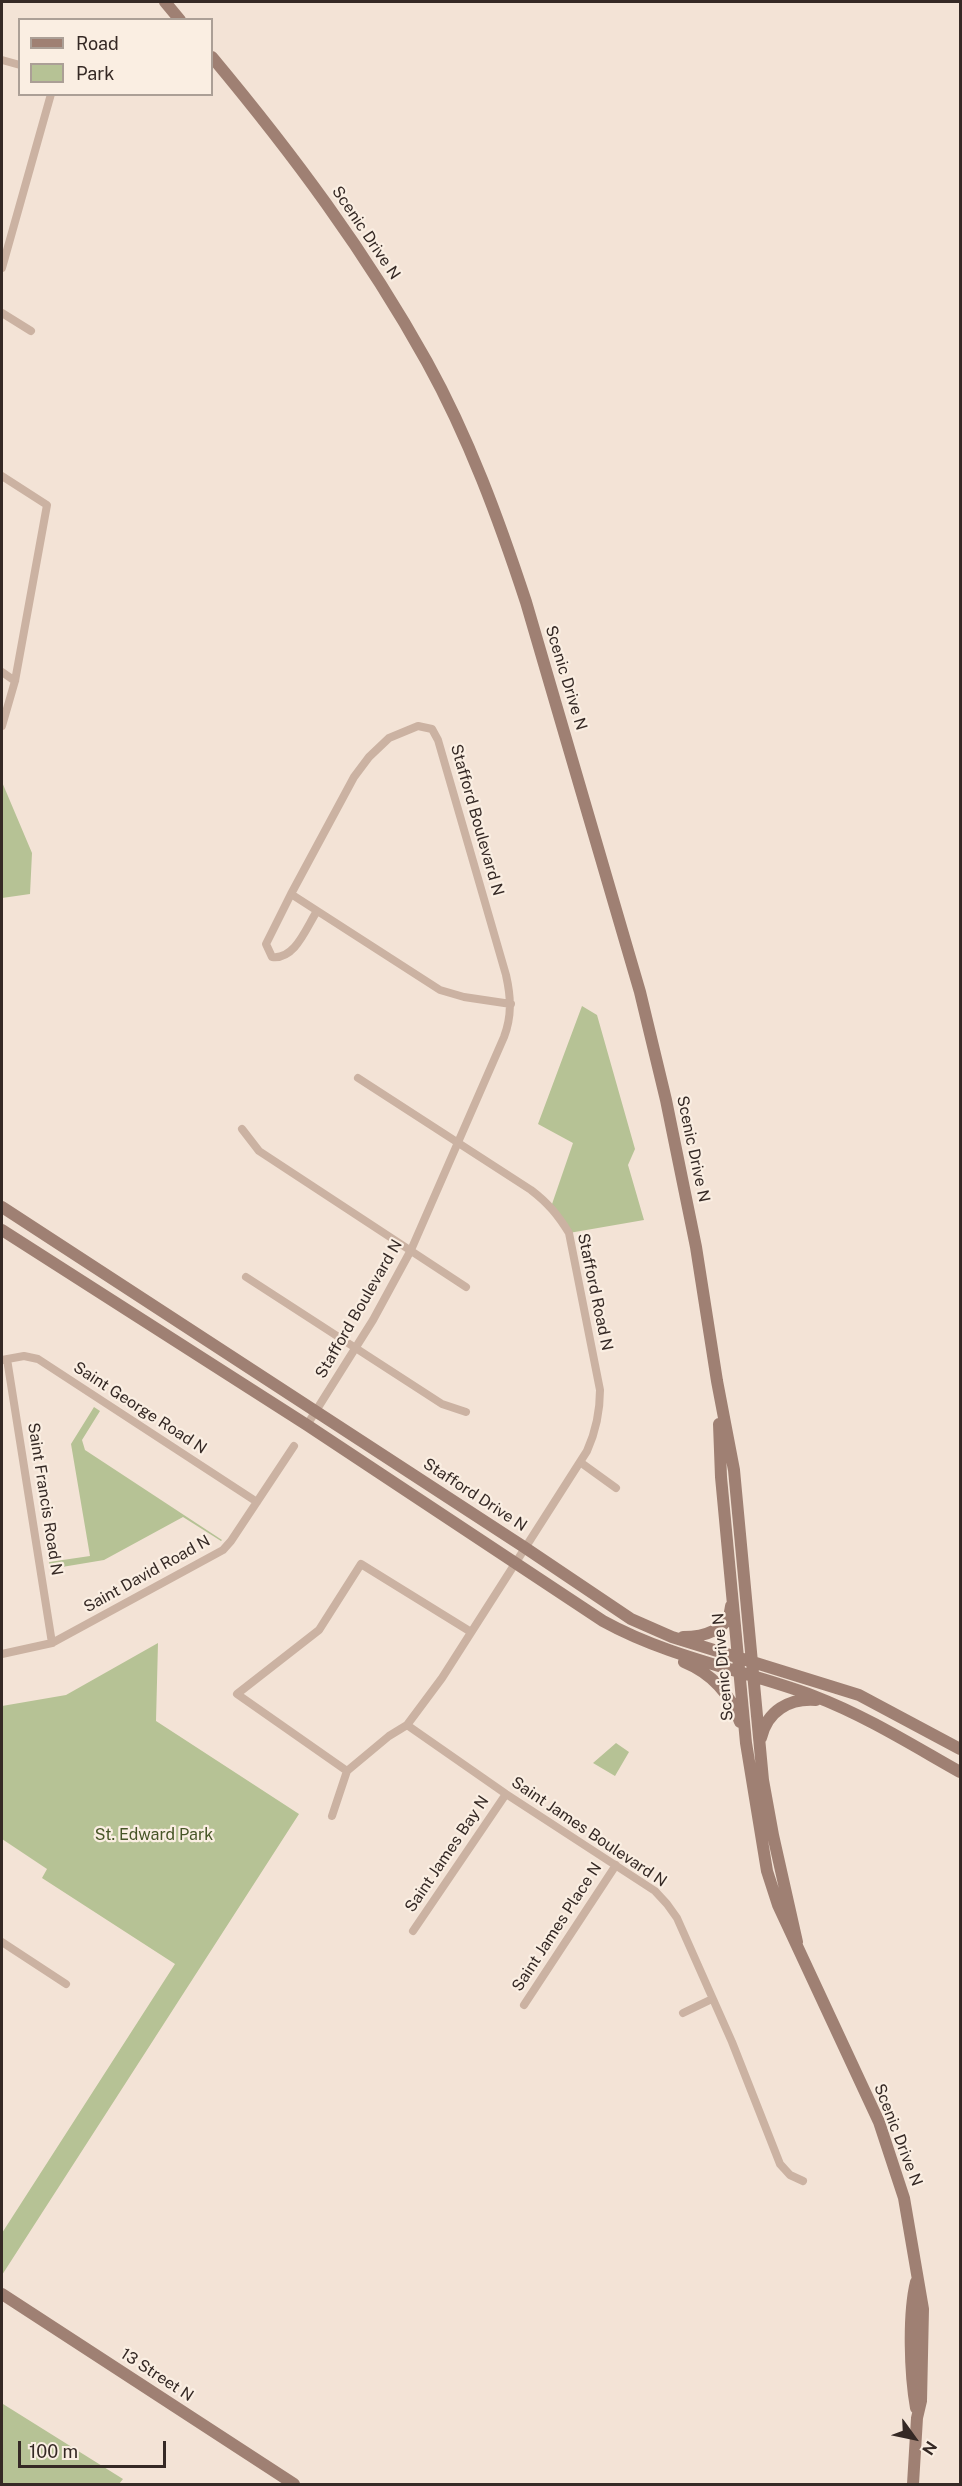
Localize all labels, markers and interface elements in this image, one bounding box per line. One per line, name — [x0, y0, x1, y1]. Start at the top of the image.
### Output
legend — [18, 18, 213, 96]
text: Road — [76, 33, 119, 54]
text: Park — [76, 63, 114, 84]
street label: Scenic Drive N — [328, 183, 404, 283]
street label: Scenic Drive N — [541, 623, 591, 733]
street label: Stafford Boulevard N — [446, 742, 508, 898]
street label: Scenic Drive N — [672, 1094, 714, 1204]
street label: Stafford Road N — [573, 1231, 617, 1353]
street label: Stafford Boulevard N — [311, 1236, 407, 1382]
street label: Saint George Road N — [70, 1358, 210, 1458]
street label: Saint Francis Road N — [23, 1421, 67, 1577]
street label: Stafford Drive N — [419, 1454, 531, 1536]
street label: Saint David Road N — [80, 1531, 214, 1617]
street label: Scenic Drive N — [709, 1612, 737, 1722]
street label: Saint James Boulevard N — [508, 1773, 670, 1891]
street label: Saint James Bay N — [401, 1792, 493, 1916]
park label: St. Edward Park — [95, 1825, 213, 1845]
street label: Saint James Place N — [508, 1859, 606, 1995]
street label: Scenic Drive N — [870, 2081, 926, 2189]
street label: 13 Street N — [117, 2344, 197, 2406]
north arrow — [884, 2408, 944, 2468]
scale bar — [21, 2429, 170, 2467]
text: N — [918, 2438, 941, 2458]
text: 100 m — [29, 2441, 78, 2462]

